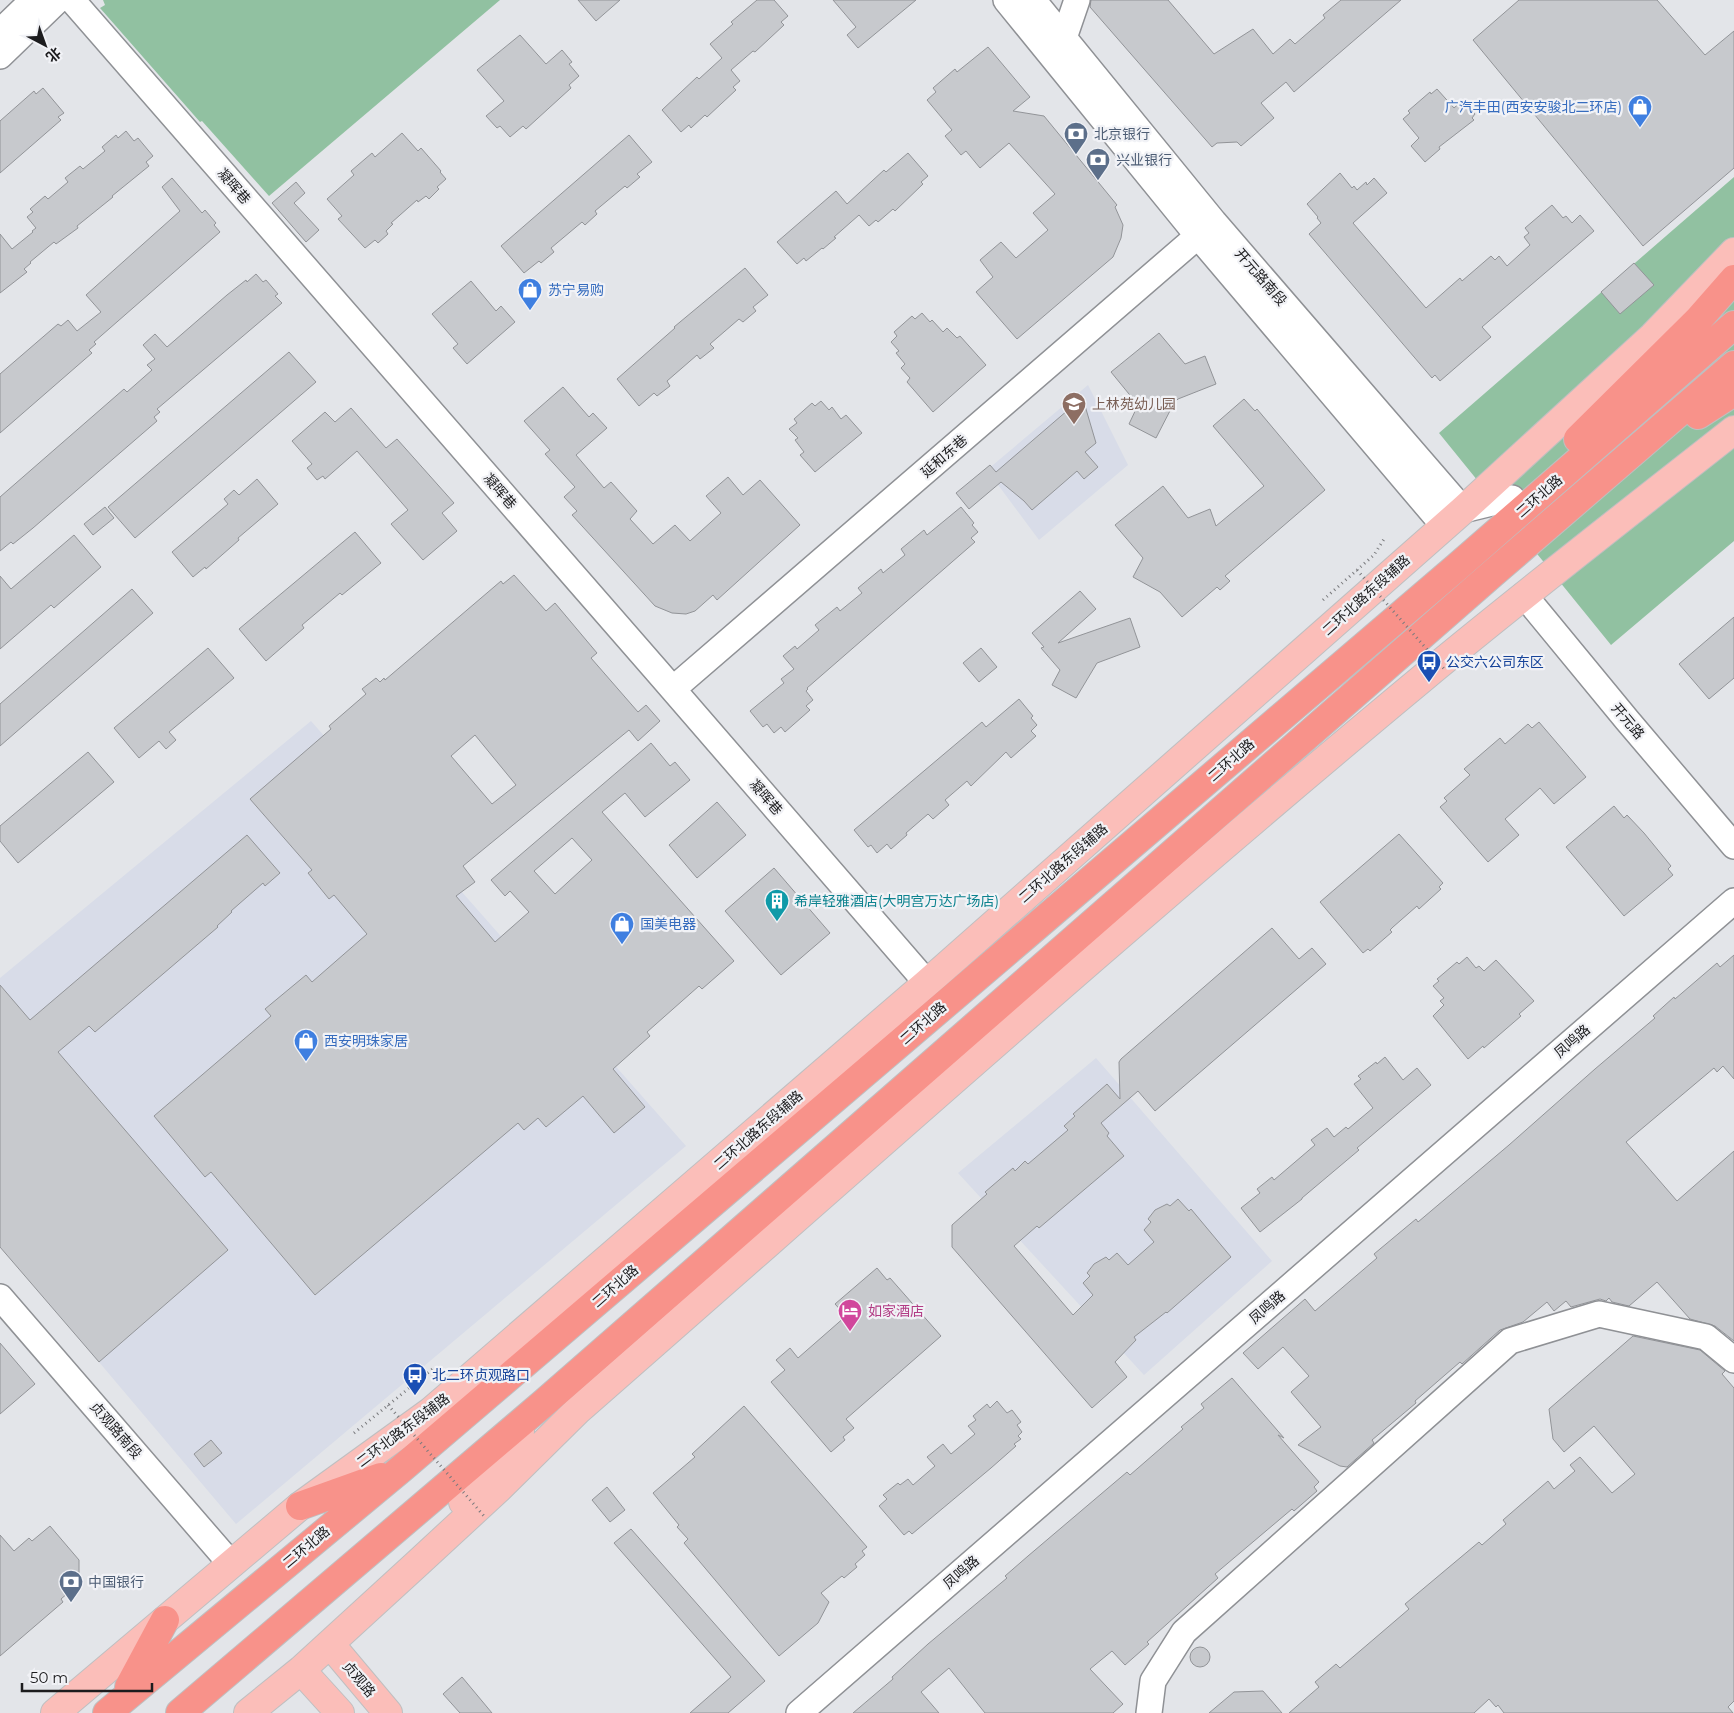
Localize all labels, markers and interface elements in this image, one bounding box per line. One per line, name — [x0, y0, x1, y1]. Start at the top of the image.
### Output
north arrow — [20, 20, 70, 70]
text: 北 — [42, 43, 65, 66]
shop icon: 广汽丰田(西安安骏北二环店) — [1627, 94, 1653, 128]
place label: 广汽丰田(西安安骏北二环店) — [1445, 98, 1622, 116]
bank icon: 北京银行 — [1063, 121, 1089, 155]
place label: 北京银行 — [1094, 125, 1150, 143]
bank icon: 兴业银行 — [1085, 147, 1111, 181]
place label: 兴业银行 — [1116, 151, 1172, 169]
street label: 凝晖巷 — [213, 164, 255, 208]
street label: 开元路南段 — [1231, 245, 1291, 309]
shop icon: 苏宁易购 — [517, 277, 543, 311]
place label: 苏宁易购 — [548, 281, 604, 299]
school or university icon: 上林苑幼儿园 — [1061, 391, 1087, 425]
place label: 上林苑幼儿园 — [1092, 395, 1176, 413]
street label: 延和东巷 — [917, 431, 971, 481]
street label: 凝晖巷 — [479, 469, 521, 513]
street label: 二环北路 — [1512, 471, 1566, 521]
street label: 二环北路东段辅路 — [1318, 551, 1414, 639]
bus stop icon: 公交六公司东区 — [1416, 649, 1442, 683]
place label: 公交六公司东区 — [1446, 653, 1544, 671]
street label: 开元路 — [1608, 699, 1648, 743]
street label: 二环北路 — [1204, 735, 1258, 785]
street label: 凝晖巷 — [745, 775, 787, 819]
street label: 二环北路东段辅路 — [1015, 819, 1111, 907]
building icon: 希岸轻雅酒店(大明宫万达广场店) — [764, 888, 790, 922]
place label: 希岸轻雅酒店(大明宫万达广场店) — [794, 892, 999, 910]
shop icon: 国美电器 — [609, 911, 635, 945]
place label: 国美电器 — [640, 915, 696, 933]
street label: 二环北路 — [896, 998, 950, 1048]
street label: 凤鸣路 — [1550, 1020, 1594, 1062]
shop icon: 西安明珠家居 — [293, 1028, 319, 1062]
place label: 西安明珠家居 — [324, 1032, 408, 1050]
street label: 二环北路东段辅路 — [710, 1086, 806, 1174]
street label: 二环北路 — [588, 1261, 642, 1311]
street label: 凤鸣路 — [1245, 1286, 1289, 1328]
hotel icon: 如家酒店 — [837, 1298, 863, 1332]
place label: 如家酒店 — [868, 1302, 924, 1320]
bus stop icon: 北二环贞观路口 — [402, 1362, 428, 1396]
place label: 北二环贞观路口 — [432, 1366, 530, 1384]
street label: 二环北路东段辅路 — [353, 1389, 453, 1471]
street label: 贞观路南段 — [86, 1398, 146, 1462]
street label: 二环北路 — [279, 1522, 333, 1572]
street label: 凤鸣路 — [939, 1551, 983, 1593]
bank icon: 中国银行 — [58, 1569, 84, 1603]
place label: 中国银行 — [88, 1573, 144, 1591]
street label: 贞观路 — [339, 1657, 379, 1701]
scale bar — [22, 1660, 152, 1692]
text: 50 m — [30, 1668, 68, 1687]

